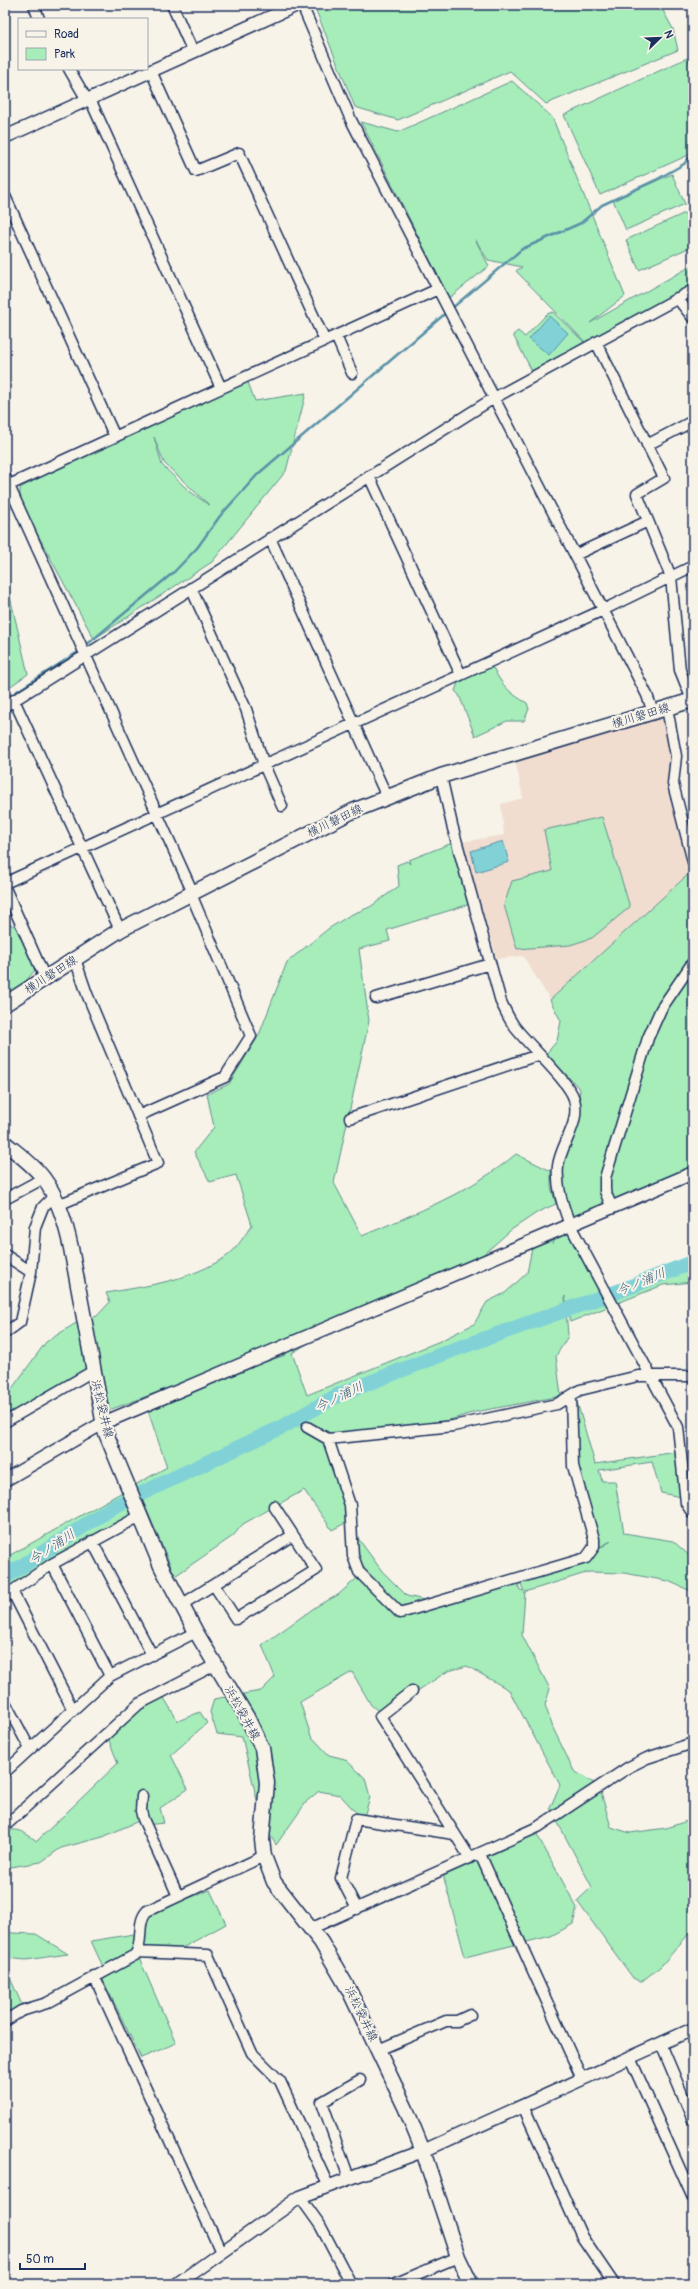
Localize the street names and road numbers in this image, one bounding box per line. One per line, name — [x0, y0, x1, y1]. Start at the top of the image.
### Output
street label: 横川磐田線 — [610, 700, 672, 732]
street label: 横川磐田線 — [305, 801, 365, 841]
street label: 横川磐田線 — [22, 952, 80, 998]
street label: 浜松袋井線 — [88, 1378, 116, 1440]
street label: 浜松袋井線 — [221, 1683, 263, 1743]
street label: 浜松袋井線 — [341, 1984, 381, 2044]

